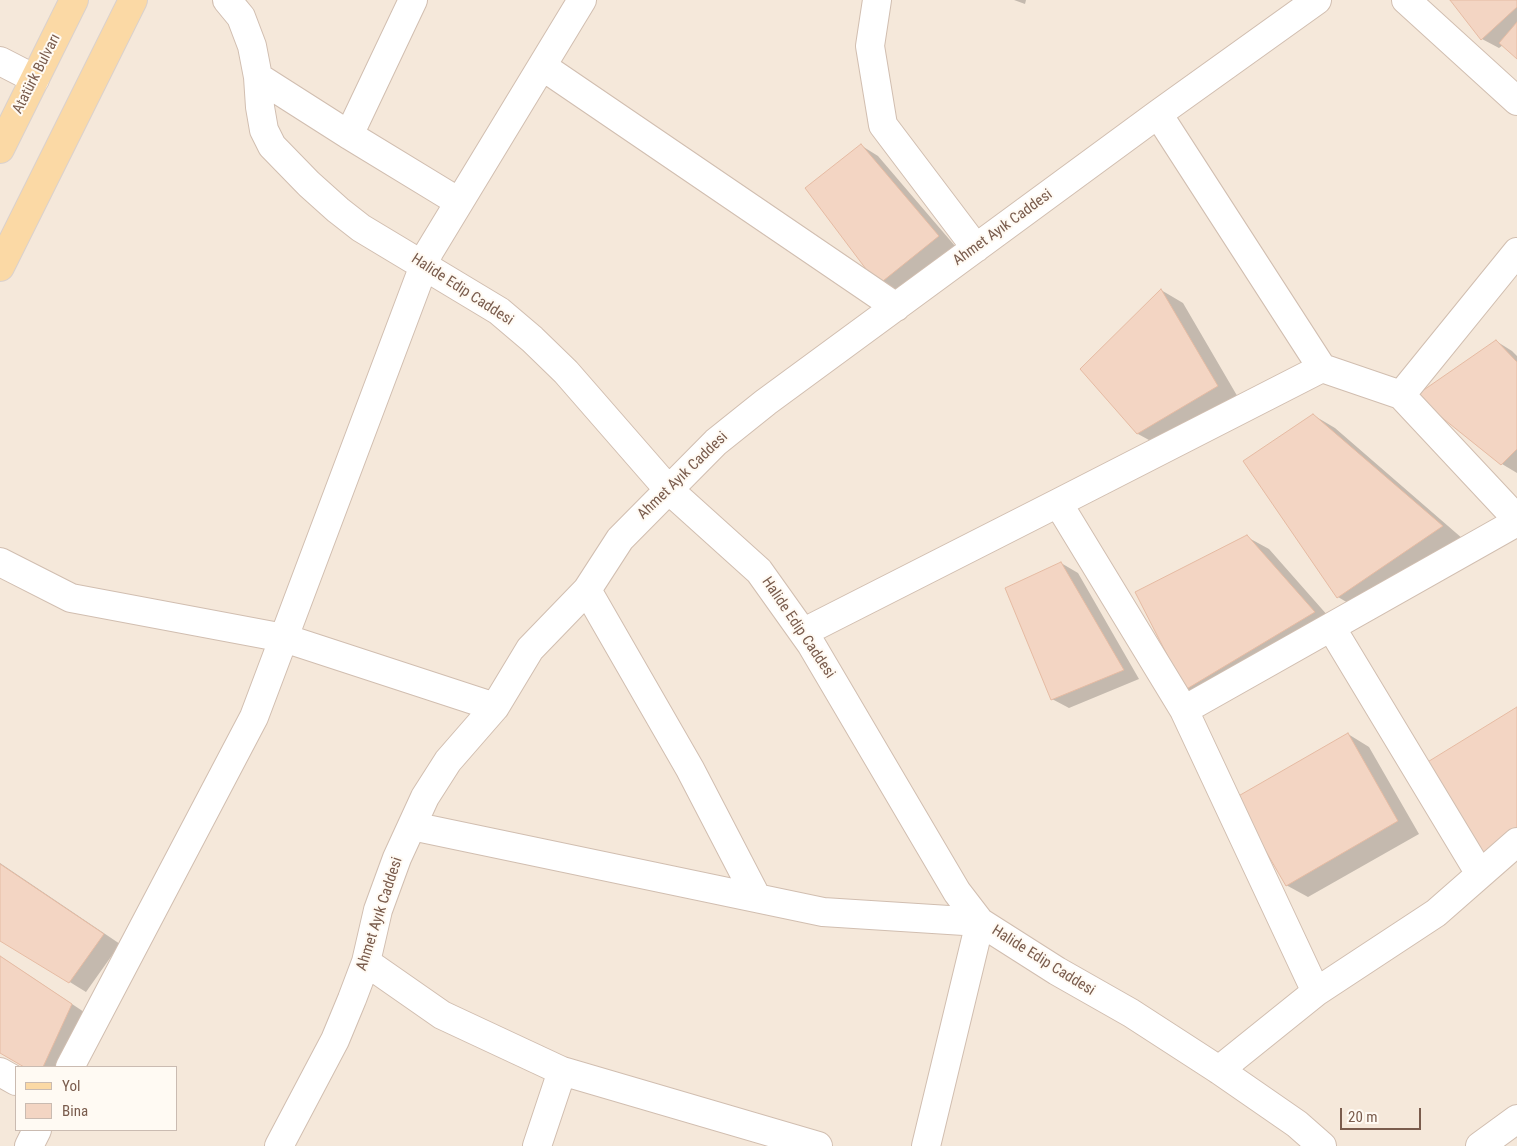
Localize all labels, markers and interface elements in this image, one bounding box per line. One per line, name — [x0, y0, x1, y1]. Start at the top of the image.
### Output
street label: Atatürk Bulvarı — [9, 31, 65, 117]
street label: Ahmet Ayık Caddesi — [950, 186, 1056, 270]
street label: Halide Edip Caddesi — [408, 250, 516, 330]
street label: Ahmet Ayık Caddesi — [634, 428, 732, 524]
street label: Halide Edip Caddesi — [757, 574, 839, 682]
street label: Ahmet Ayık Caddesi — [353, 855, 407, 973]
street label: Halide Edip Caddesi — [988, 922, 1098, 1000]
legend — [15, 1066, 178, 1131]
text: Yol — [62, 1077, 80, 1095]
scale bar — [1342, 1098, 1423, 1130]
text: Bina — [62, 1102, 88, 1120]
text: 20 m — [1348, 1108, 1378, 1126]

